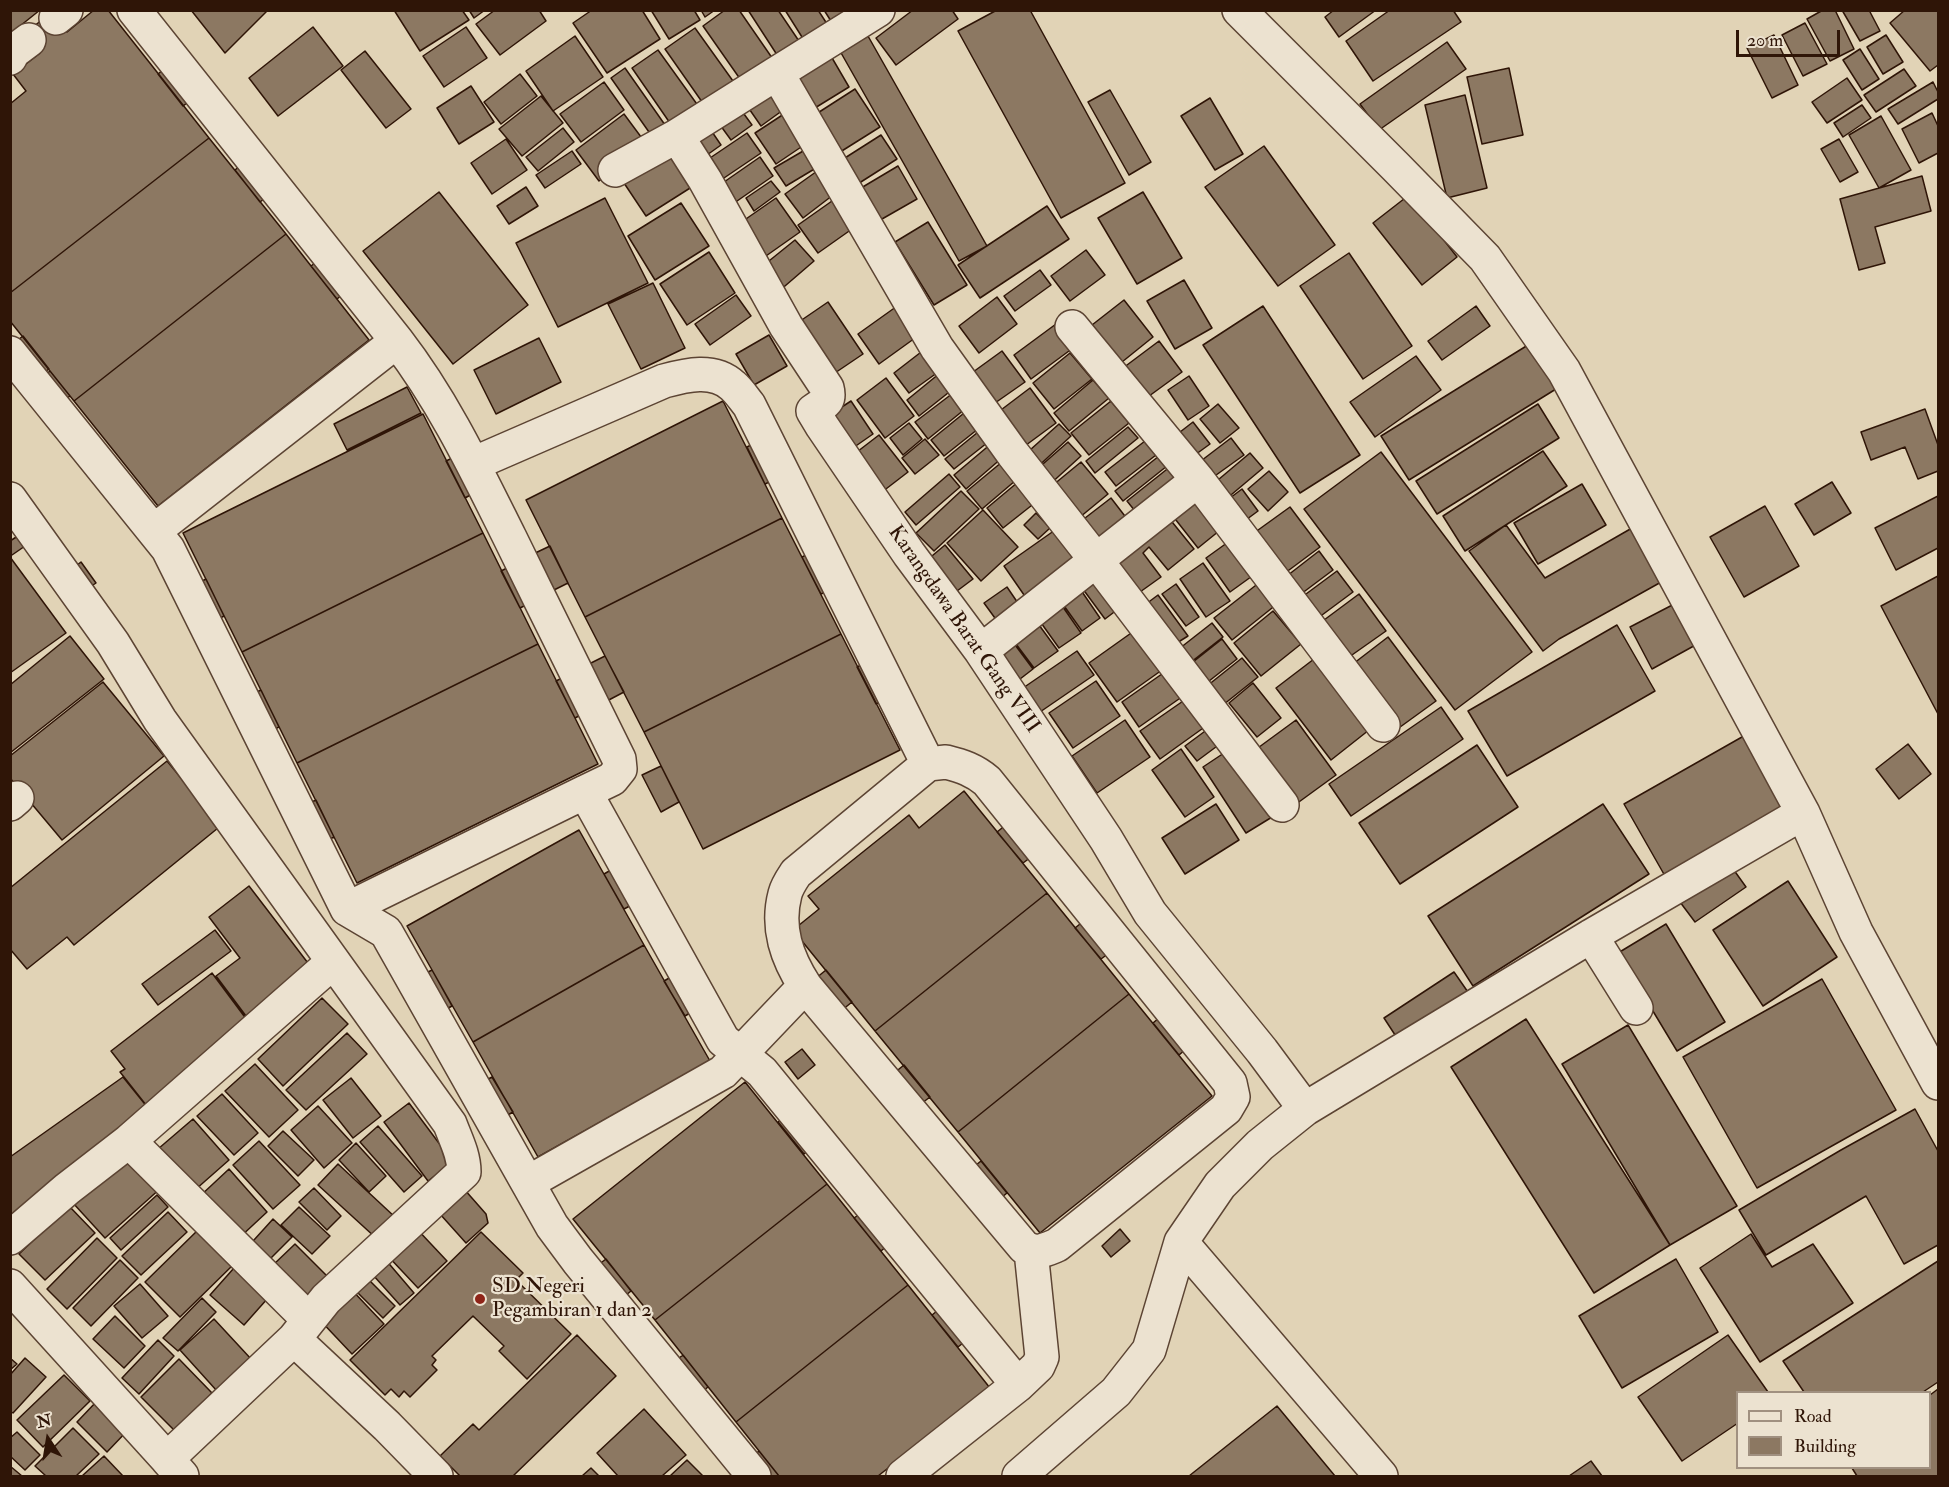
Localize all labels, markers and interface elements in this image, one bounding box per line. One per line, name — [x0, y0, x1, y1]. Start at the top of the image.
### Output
scale bar — [1739, 18, 1842, 56]
text: 20 m — [1747, 29, 1783, 52]
street label: Karangdawa Barat Gang VIII — [882, 521, 1044, 739]
place label: SD Negeri Pegambiran 1 dan 2 — [492, 1274, 652, 1324]
marker: SD Negeri Pegambiran 1 dan 2 — [473, 1292, 487, 1306]
legend — [1736, 1391, 1931, 1469]
text: Road — [1794, 1405, 1832, 1428]
north arrow — [18, 1409, 78, 1469]
text: N — [35, 1410, 53, 1433]
text: Building — [1794, 1435, 1856, 1458]

